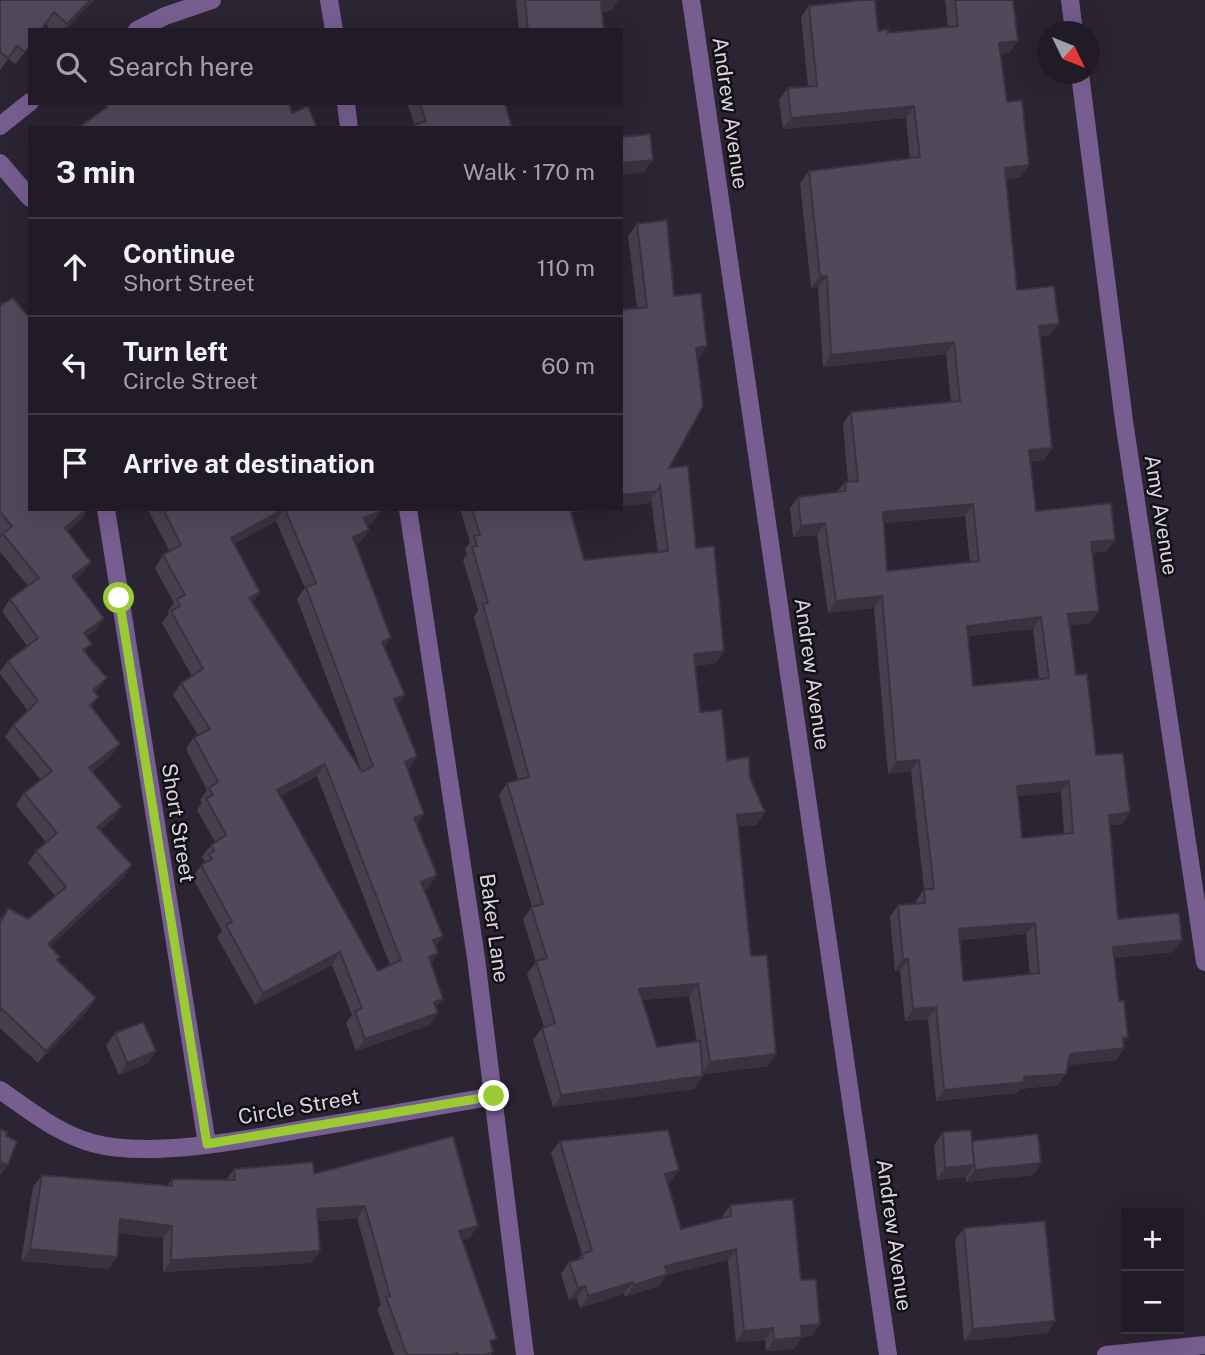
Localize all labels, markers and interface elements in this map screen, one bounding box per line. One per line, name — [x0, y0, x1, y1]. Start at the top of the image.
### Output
north arrow — [1037, 21, 1100, 84]
search box — [28, 28, 623, 105]
street label: Andrew Avenue — [707, 35, 754, 190]
icon: search — [52, 48, 90, 86]
text: Search here — [108, 51, 254, 82]
text: 3 min — [56, 154, 135, 190]
text: Walk · 170 m — [463, 158, 595, 185]
text: Continue — [123, 238, 235, 269]
icon: ahead — [56, 248, 94, 286]
text: 110 m — [537, 254, 595, 281]
text: Short Street — [123, 269, 255, 296]
text: Turn left — [123, 336, 228, 367]
icon: left — [56, 346, 94, 384]
text: 60 m — [541, 352, 595, 379]
text: Circle Street — [123, 367, 258, 394]
icon: arrive — [56, 444, 94, 482]
text: Arrive at destination — [123, 448, 375, 479]
street label: Amy Avenue — [1140, 453, 1183, 577]
route start — [103, 582, 134, 613]
street label: Andrew Avenue — [789, 596, 836, 751]
street label: Short Street — [157, 761, 200, 884]
street label: Baker Lane — [474, 872, 515, 984]
route end — [478, 1080, 509, 1111]
street label: Circle Street — [236, 1084, 362, 1130]
street label: Andrew Avenue — [871, 1157, 918, 1312]
map controls — [1121, 1208, 1184, 1334]
button: + — [1121, 1208, 1184, 1271]
button: − — [1121, 1271, 1184, 1334]

